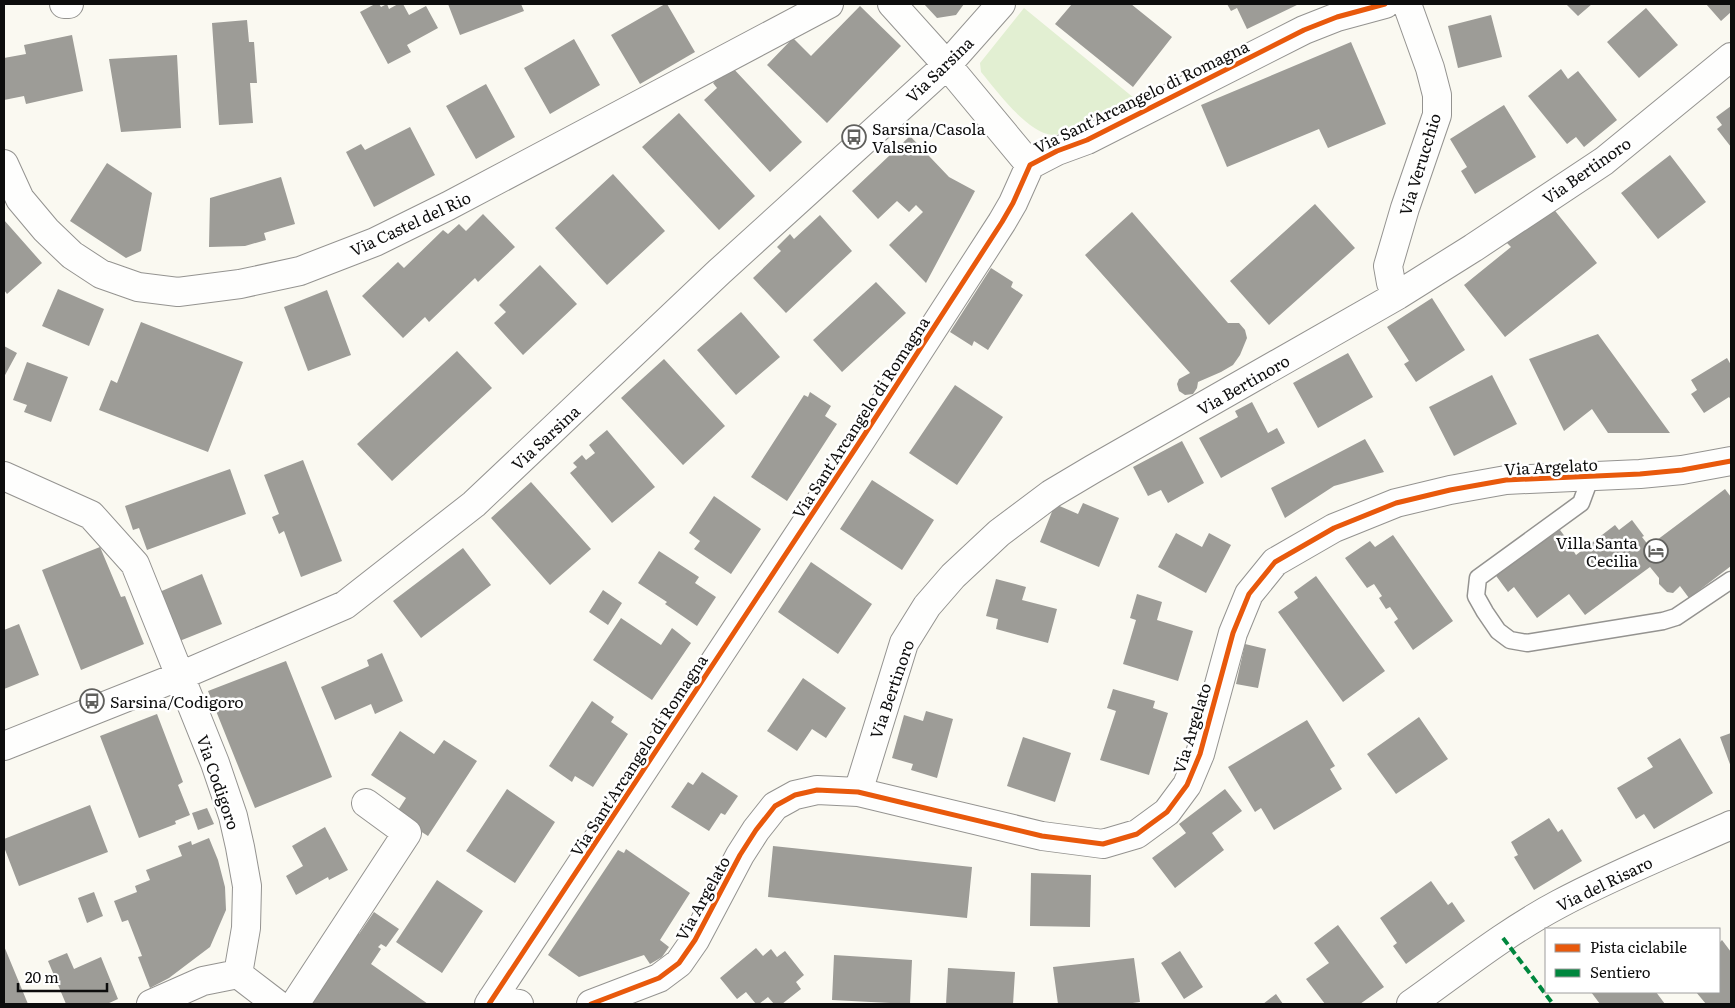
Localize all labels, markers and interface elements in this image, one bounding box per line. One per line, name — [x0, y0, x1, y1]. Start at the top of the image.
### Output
street label: Via Sarsina — [900, 30, 979, 107]
street label: Via Sant'Arcangelo di Romagna — [1029, 33, 1253, 159]
street label: Via Verucchio — [1392, 110, 1446, 218]
place label: Sarsina/Casola Valsenio — [872, 116, 986, 158]
bus stop icon: Sarsina/Casola Valsenio — [841, 124, 867, 150]
street label: Via Bertinoro — [1537, 131, 1635, 209]
street label: Via Castel del Rio — [346, 184, 474, 262]
street label: Via Sant'Arcangelo di Romagna — [785, 311, 935, 523]
street label: Via Bertinoro — [1192, 348, 1294, 420]
street label: Via Sarsina — [505, 399, 585, 475]
street label: Via Argelato — [1504, 452, 1598, 480]
place label: Villa Santa Cecilia — [1556, 530, 1638, 572]
hotel icon: Villa Santa Cecilia — [1643, 538, 1669, 564]
street label: Via Bertinoro — [863, 636, 919, 742]
street label: Via Sant'Arcangelo di Romagna — [563, 649, 713, 861]
street label: Via Argelato — [1166, 680, 1216, 776]
bus stop icon: Sarsina/Codigoro — [79, 688, 105, 714]
place label: Sarsina/Codigoro — [110, 689, 244, 713]
street label: Via Codigoro — [192, 731, 246, 833]
street label: Via del Risaro — [1552, 849, 1656, 917]
street label: Via Argelato — [669, 851, 735, 945]
legend — [1545, 928, 1720, 993]
text: Pista ciclabile — [1590, 935, 1687, 958]
scale bar — [18, 960, 106, 992]
text: Sentiero — [1590, 960, 1651, 983]
text: 20 m — [25, 965, 59, 988]

